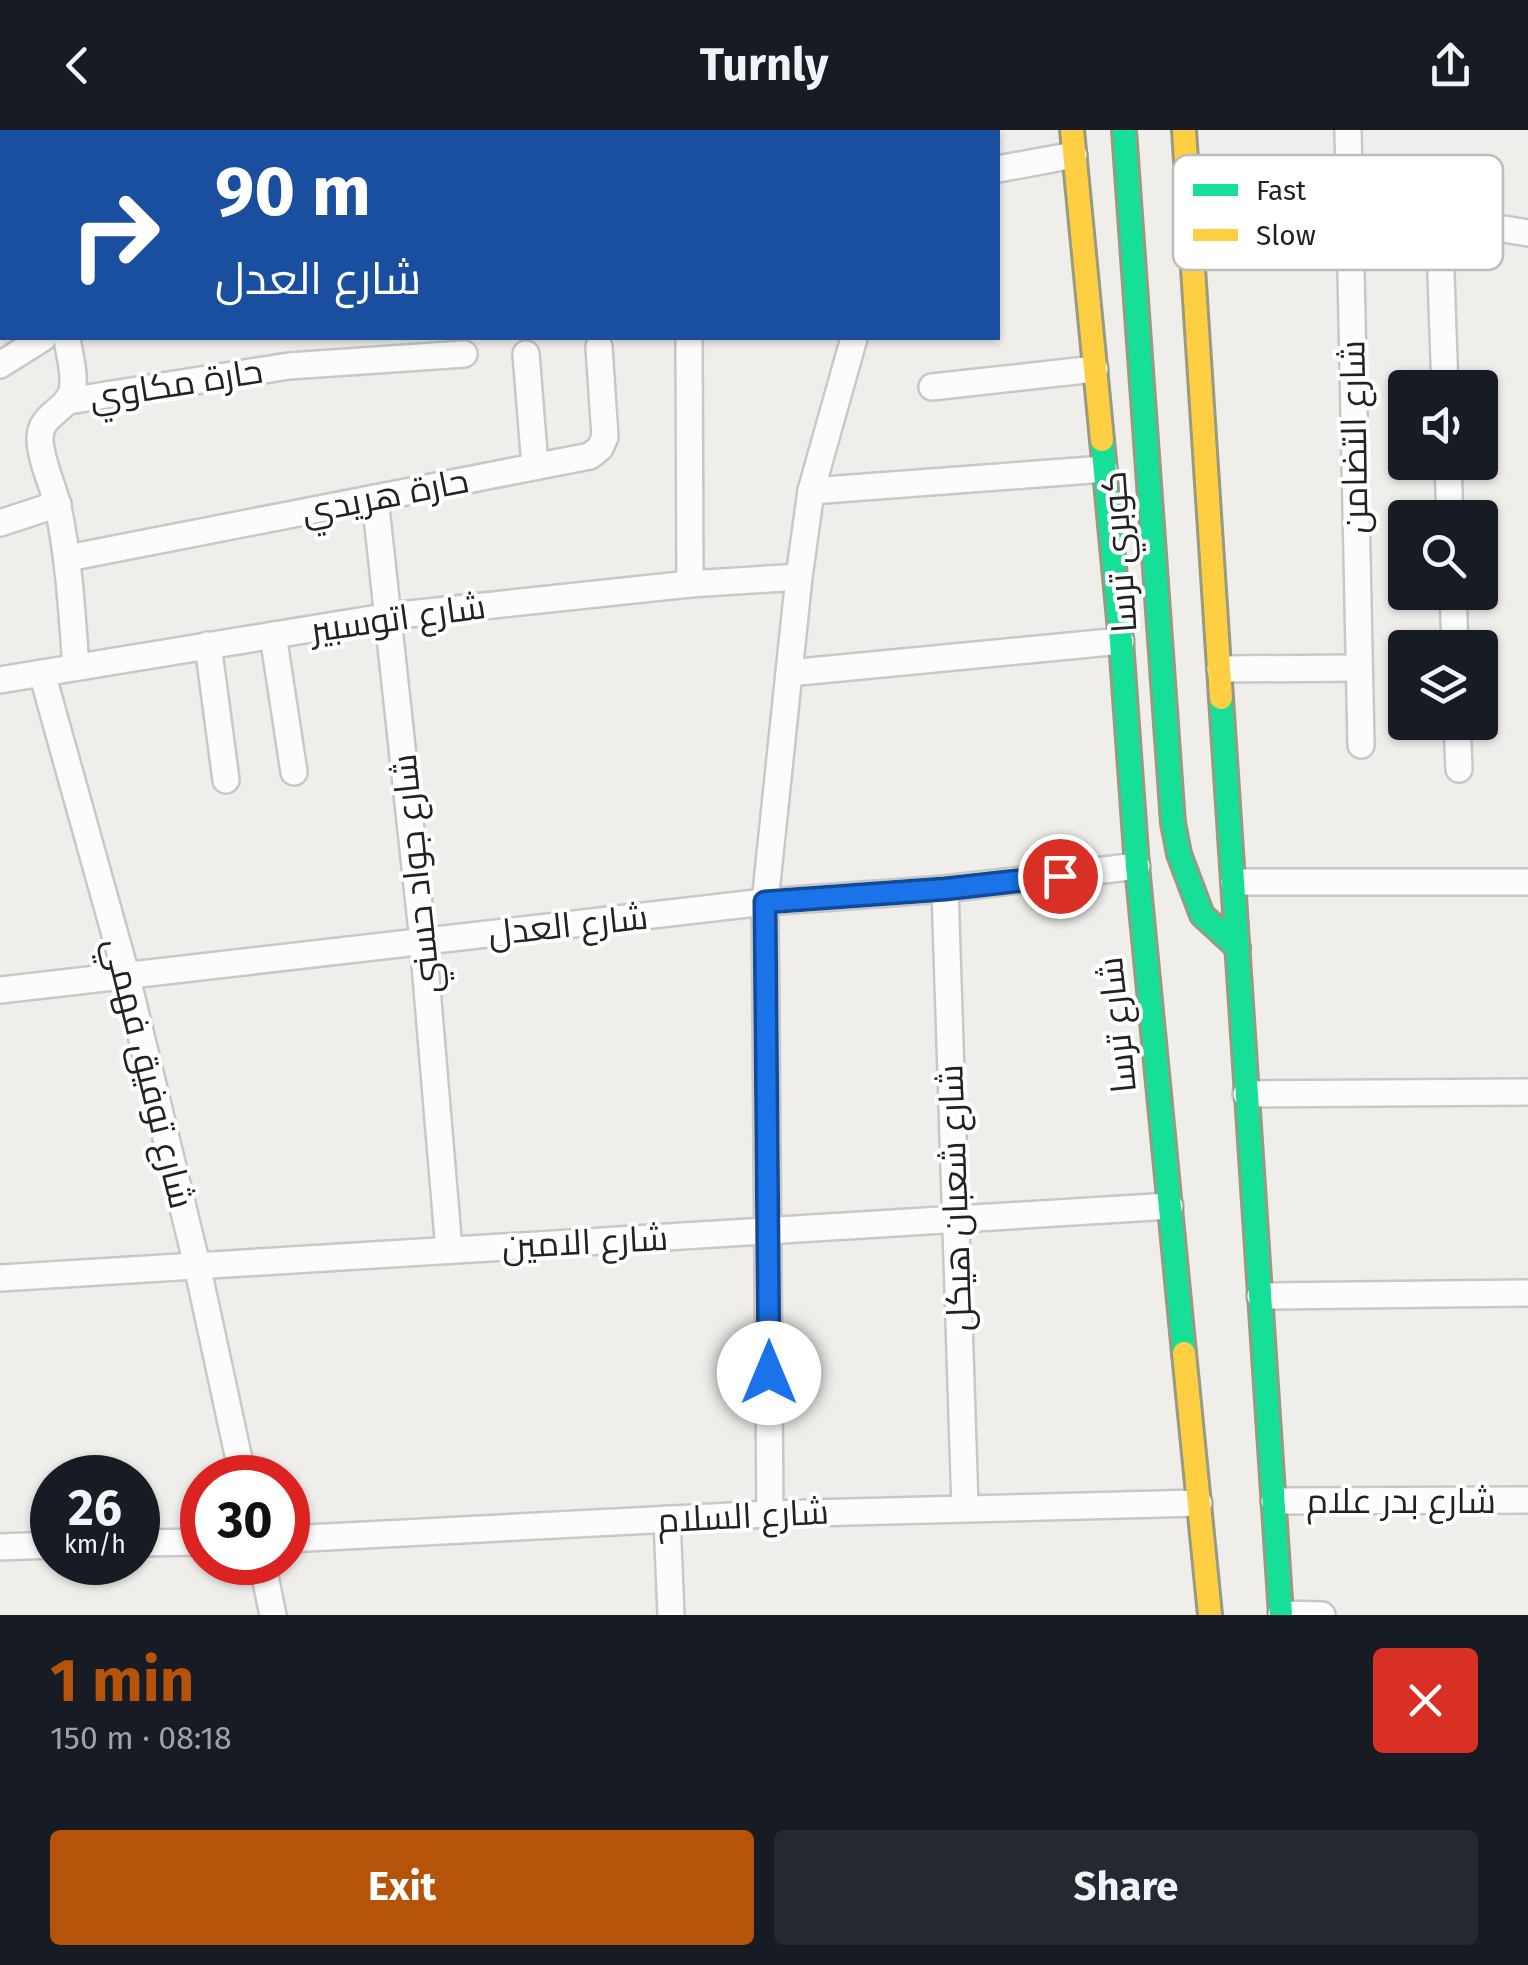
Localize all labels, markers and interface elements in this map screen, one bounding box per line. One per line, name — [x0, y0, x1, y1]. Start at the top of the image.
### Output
icon: back — [50, 38, 105, 93]
text: Turnly — [700, 38, 828, 92]
icon: share — [1423, 38, 1478, 93]
text: 90 m — [215, 150, 371, 234]
legend — [1173, 155, 1503, 270]
icon: right — [50, 170, 180, 300]
text: Fast — [1256, 174, 1307, 207]
text: Slow — [1256, 219, 1316, 252]
text: شارع العدل — [215, 252, 421, 306]
street label: شارع التضامن — [1331, 340, 1379, 534]
street label: حارة مكاوي — [86, 350, 267, 424]
map controls — [1388, 370, 1498, 740]
button: sound — [1388, 370, 1498, 480]
street label: حارة هريدي — [298, 459, 473, 539]
street label: كوبري ترسا — [1092, 469, 1152, 634]
button: search — [1388, 500, 1498, 610]
street label: شارع اتوسبير — [306, 585, 488, 653]
button: layers — [1388, 630, 1498, 740]
street label: شارع جواد حسني — [383, 751, 455, 996]
pin — [1018, 834, 1103, 919]
icon: arrive — [1033, 849, 1088, 904]
street label: شارع العدل — [486, 896, 650, 956]
street label: شارع توفيق فهمي — [89, 933, 203, 1214]
street label: شارع ترسا — [1089, 955, 1147, 1095]
street label: شارع شعبان هيكل — [929, 1064, 983, 1332]
street label: شارع الامين — [501, 1217, 669, 1269]
position arrow — [717, 1321, 821, 1425]
speed limit sign: 30 — [180, 1455, 310, 1585]
text: 26 — [68, 1478, 122, 1538]
street label: شارع بدر علام — [1306, 1480, 1496, 1525]
street label: شارع السلام — [656, 1491, 830, 1544]
text: km/h — [64, 1530, 126, 1560]
text: 1 min — [50, 1645, 194, 1717]
button: close — [1373, 1648, 1478, 1753]
text: 150 m · 08:18 — [50, 1719, 232, 1757]
button: Exit — [50, 1830, 754, 1945]
button: Share — [774, 1830, 1478, 1945]

